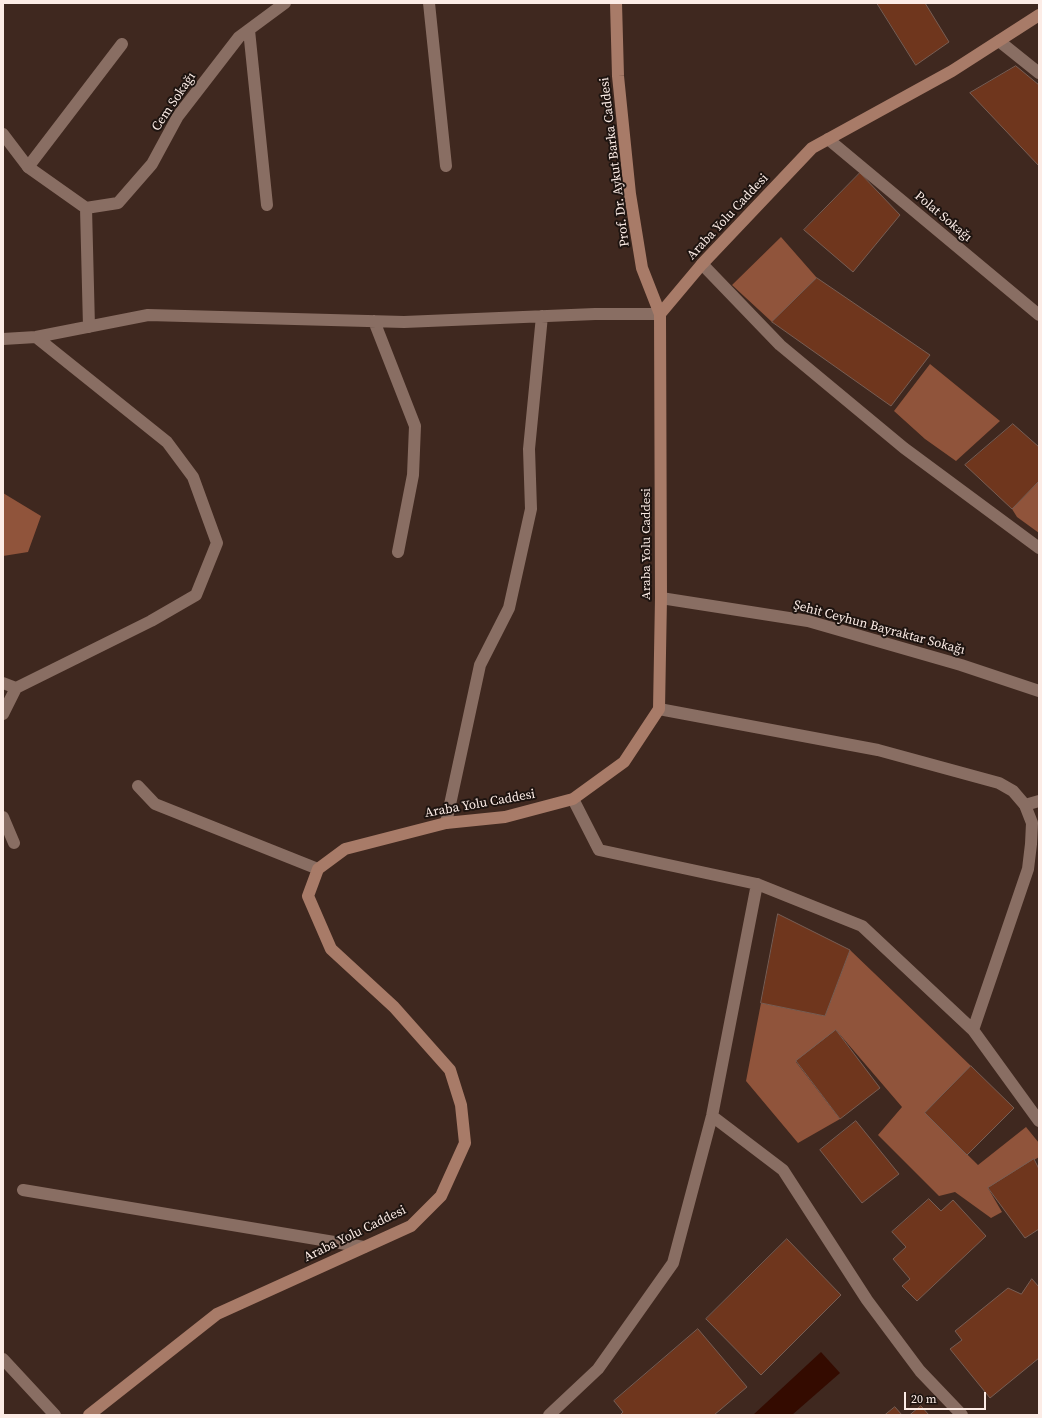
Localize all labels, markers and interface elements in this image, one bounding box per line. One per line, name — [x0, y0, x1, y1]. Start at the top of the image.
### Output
street label: Cem Sokağı — [149, 70, 199, 134]
street label: Prof. Dr. Aykut Barka Caddesi — [597, 76, 633, 248]
street label: Araba Yolu Caddesi — [684, 171, 772, 263]
street label: Polat Sokağı — [911, 189, 975, 245]
street label: Araba Yolu Caddesi — [639, 488, 655, 600]
street label: Şehit Ceyhun Bayraktar Sokağı — [791, 598, 967, 658]
street label: Araba Yolu Caddesi — [424, 787, 536, 821]
street label: Araba Yolu Caddesi — [301, 1202, 409, 1266]
scale bar — [906, 1384, 988, 1410]
text: 20 m — [911, 1391, 937, 1407]

